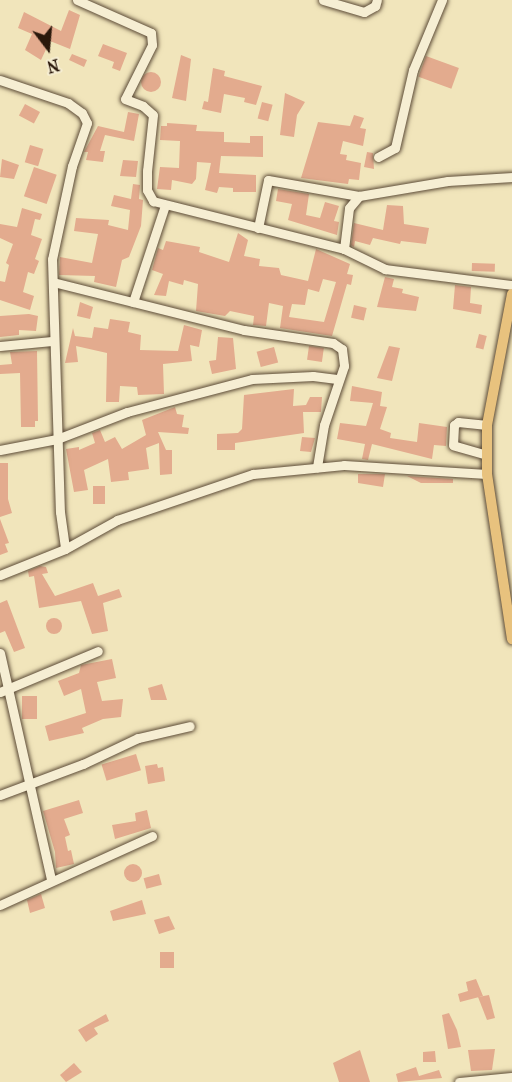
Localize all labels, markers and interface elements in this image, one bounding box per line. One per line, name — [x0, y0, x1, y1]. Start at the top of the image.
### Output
north arrow — [18, 18, 78, 78]
text: N — [45, 55, 62, 77]

